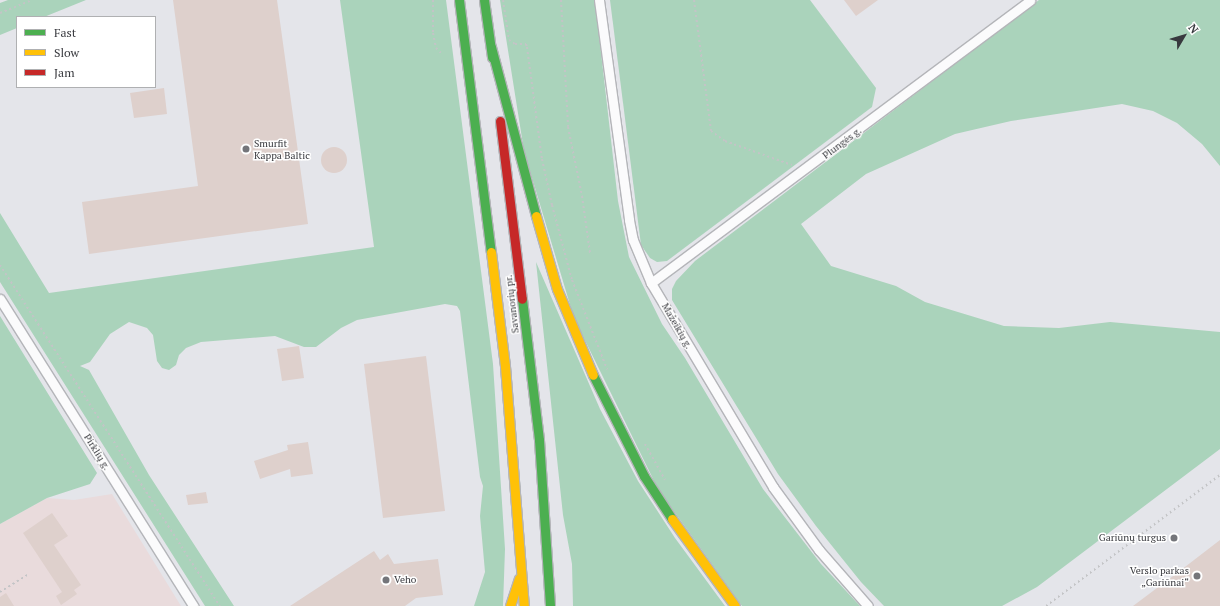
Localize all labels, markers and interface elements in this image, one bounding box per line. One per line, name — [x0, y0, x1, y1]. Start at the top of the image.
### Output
legend — [16, 16, 156, 88]
north arrow — [1164, 16, 1204, 56]
text: N — [1185, 21, 1202, 36]
text: Fast — [54, 25, 76, 40]
text: Slow — [54, 45, 79, 60]
text: Jam — [54, 65, 75, 80]
street label: Plungės g. — [820, 124, 864, 162]
place label: Smurfit Kappa Baltic — [254, 137, 310, 160]
marker: Smurfit Kappa Baltic — [241, 144, 251, 154]
street label: Savanorių pr. — [502, 274, 522, 334]
street label: Mažeikių g. — [659, 301, 695, 351]
street label: Pirklių g. — [81, 432, 113, 472]
place label: Gariūnų turgus — [1099, 532, 1166, 544]
marker: Gariūnų turgus — [1169, 533, 1179, 543]
place label: Verslo parkas „Gariūnai“ — [1130, 564, 1189, 588]
marker: Verslo parkas „Gariūnai“ — [1192, 571, 1202, 581]
place label: Veho — [394, 574, 416, 586]
marker: Veho — [381, 575, 391, 585]

